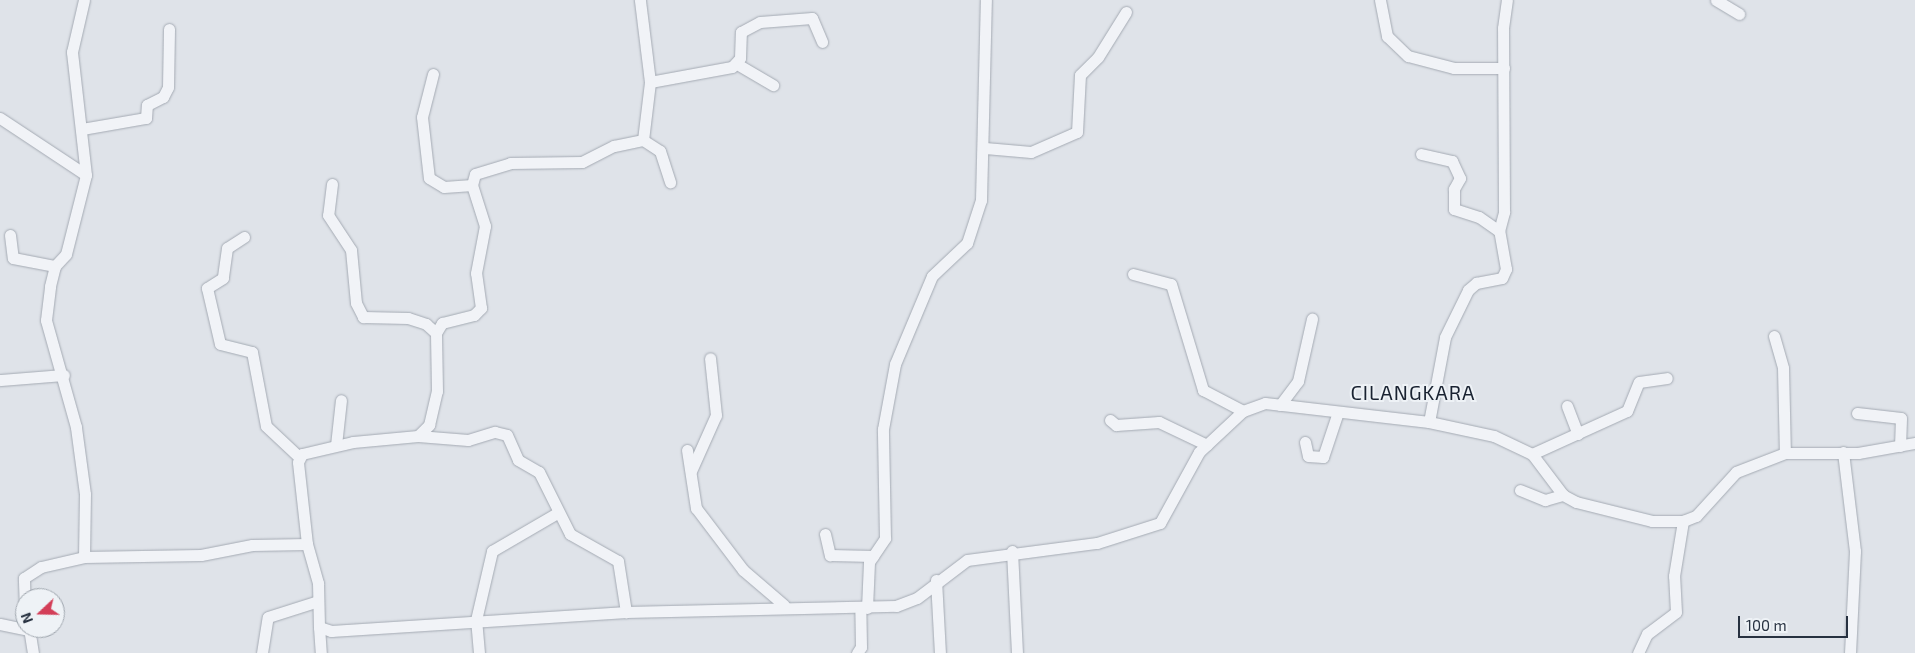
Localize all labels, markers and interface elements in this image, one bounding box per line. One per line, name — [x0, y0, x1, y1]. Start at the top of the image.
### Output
district label: CILANGKARA — [1349, 380, 1477, 404]
north arrow — [15, 588, 65, 638]
scale bar — [1740, 606, 1850, 638]
text: N — [17, 610, 36, 626]
text: 100 m — [1746, 616, 1787, 634]

